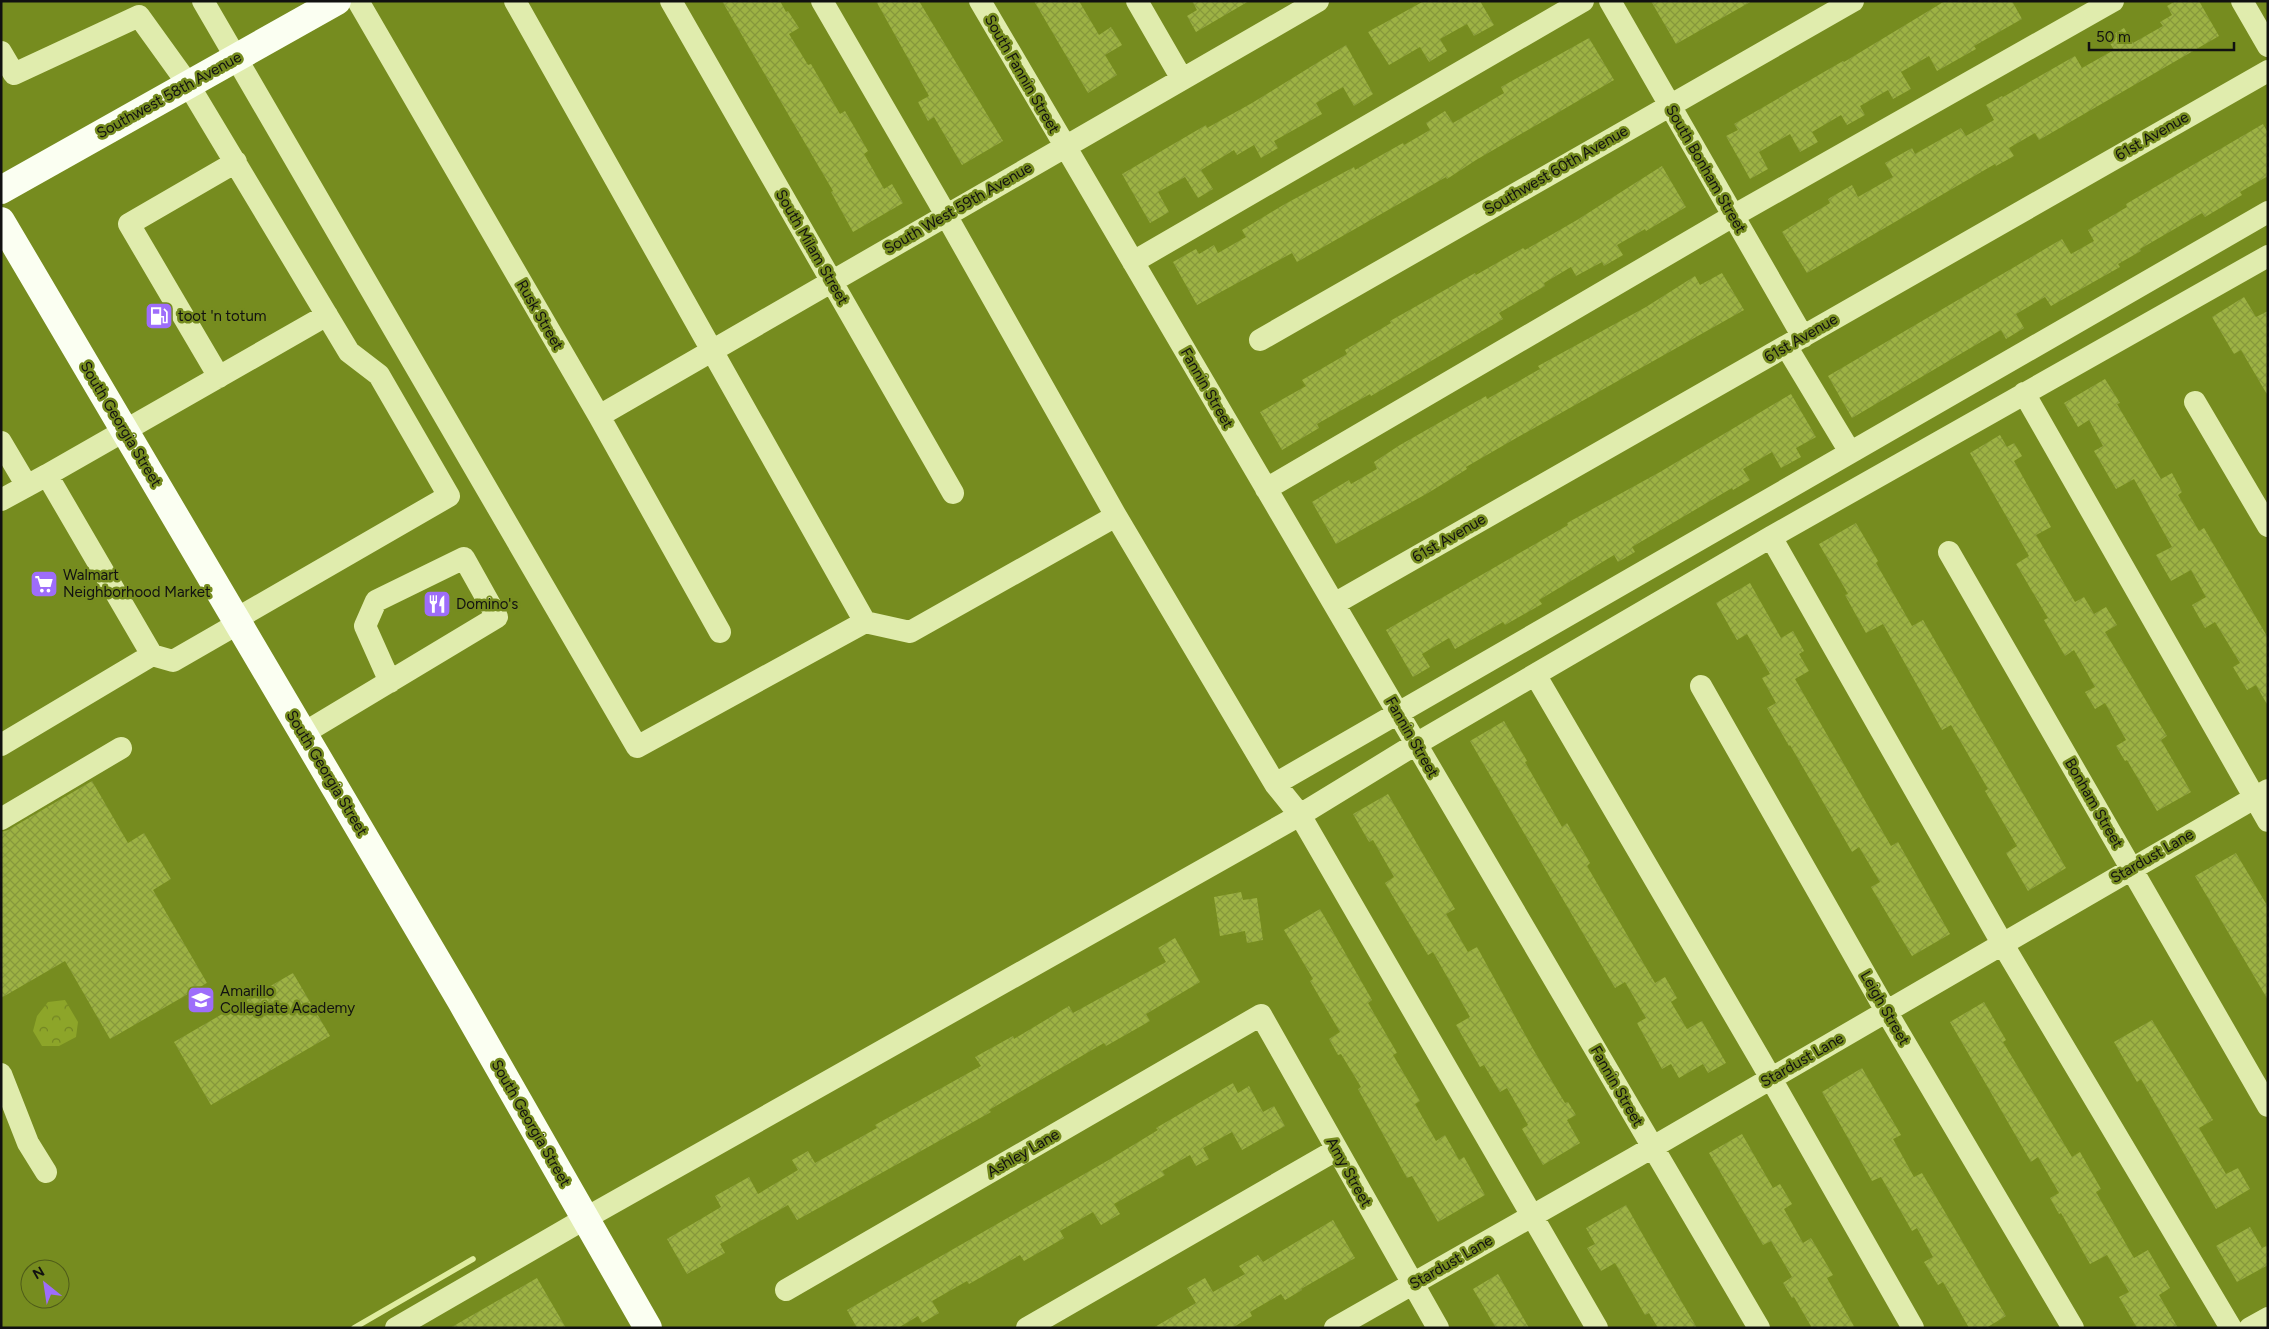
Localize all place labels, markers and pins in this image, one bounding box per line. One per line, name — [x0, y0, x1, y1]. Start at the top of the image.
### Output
fuel station icon: toot 'n totum — [144, 301, 174, 331]
place label: toot 'n totum — [178, 307, 267, 325]
place label: Walmart Neighborhood Market — [63, 566, 211, 601]
supermarket icon: Walmart Neighborhood Market — [29, 569, 59, 599]
restaurant icon: Domino's — [422, 589, 452, 619]
place label: Domino's — [456, 595, 518, 613]
place label: Amarillo Collegiate Academy — [220, 982, 355, 1017]
school or university icon: Amarillo Collegiate Academy — [186, 985, 216, 1015]

